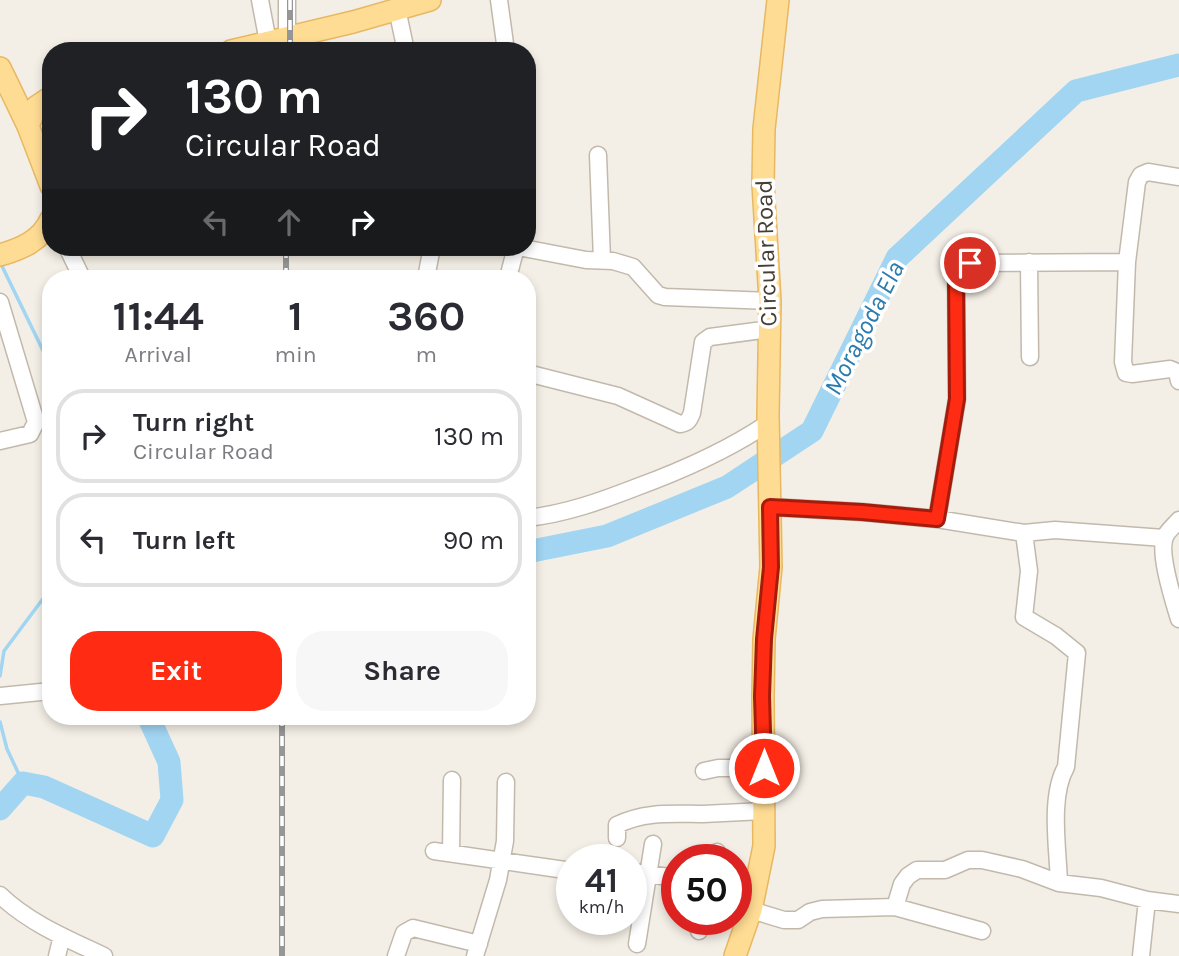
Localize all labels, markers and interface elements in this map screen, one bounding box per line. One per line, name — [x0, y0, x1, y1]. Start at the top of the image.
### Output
text: 130 m — [185, 68, 323, 125]
icon: right — [70, 70, 161, 161]
text: Circular Road — [185, 127, 381, 164]
street label: Circular Road — [749, 179, 783, 327]
icon: left — [197, 203, 235, 241]
icon: ahead — [270, 203, 308, 241]
icon: right — [343, 203, 381, 241]
pin — [940, 233, 1000, 293]
icon: arrive — [951, 244, 989, 282]
water label: Moragoda Ela — [817, 256, 911, 400]
text: 11:44 — [113, 291, 204, 341]
text: 1 — [288, 291, 303, 341]
text: 360 — [387, 291, 465, 341]
text: Arrival — [125, 341, 192, 368]
text: min — [274, 341, 317, 368]
text: m — [416, 341, 437, 368]
text: Turn right — [133, 407, 254, 438]
icon: right — [74, 417, 112, 455]
text: 130 m — [434, 421, 504, 452]
text: Circular Road — [133, 438, 274, 465]
icon: left — [74, 521, 112, 559]
text: Turn left — [133, 525, 235, 556]
text: 90 m — [443, 525, 504, 556]
button: Exit — [70, 631, 282, 711]
button: Share — [296, 631, 508, 711]
position arrow — [727, 731, 801, 805]
speed limit sign: 50 — [661, 844, 752, 935]
text: 41 — [585, 860, 618, 901]
text: km/h — [579, 896, 624, 918]

